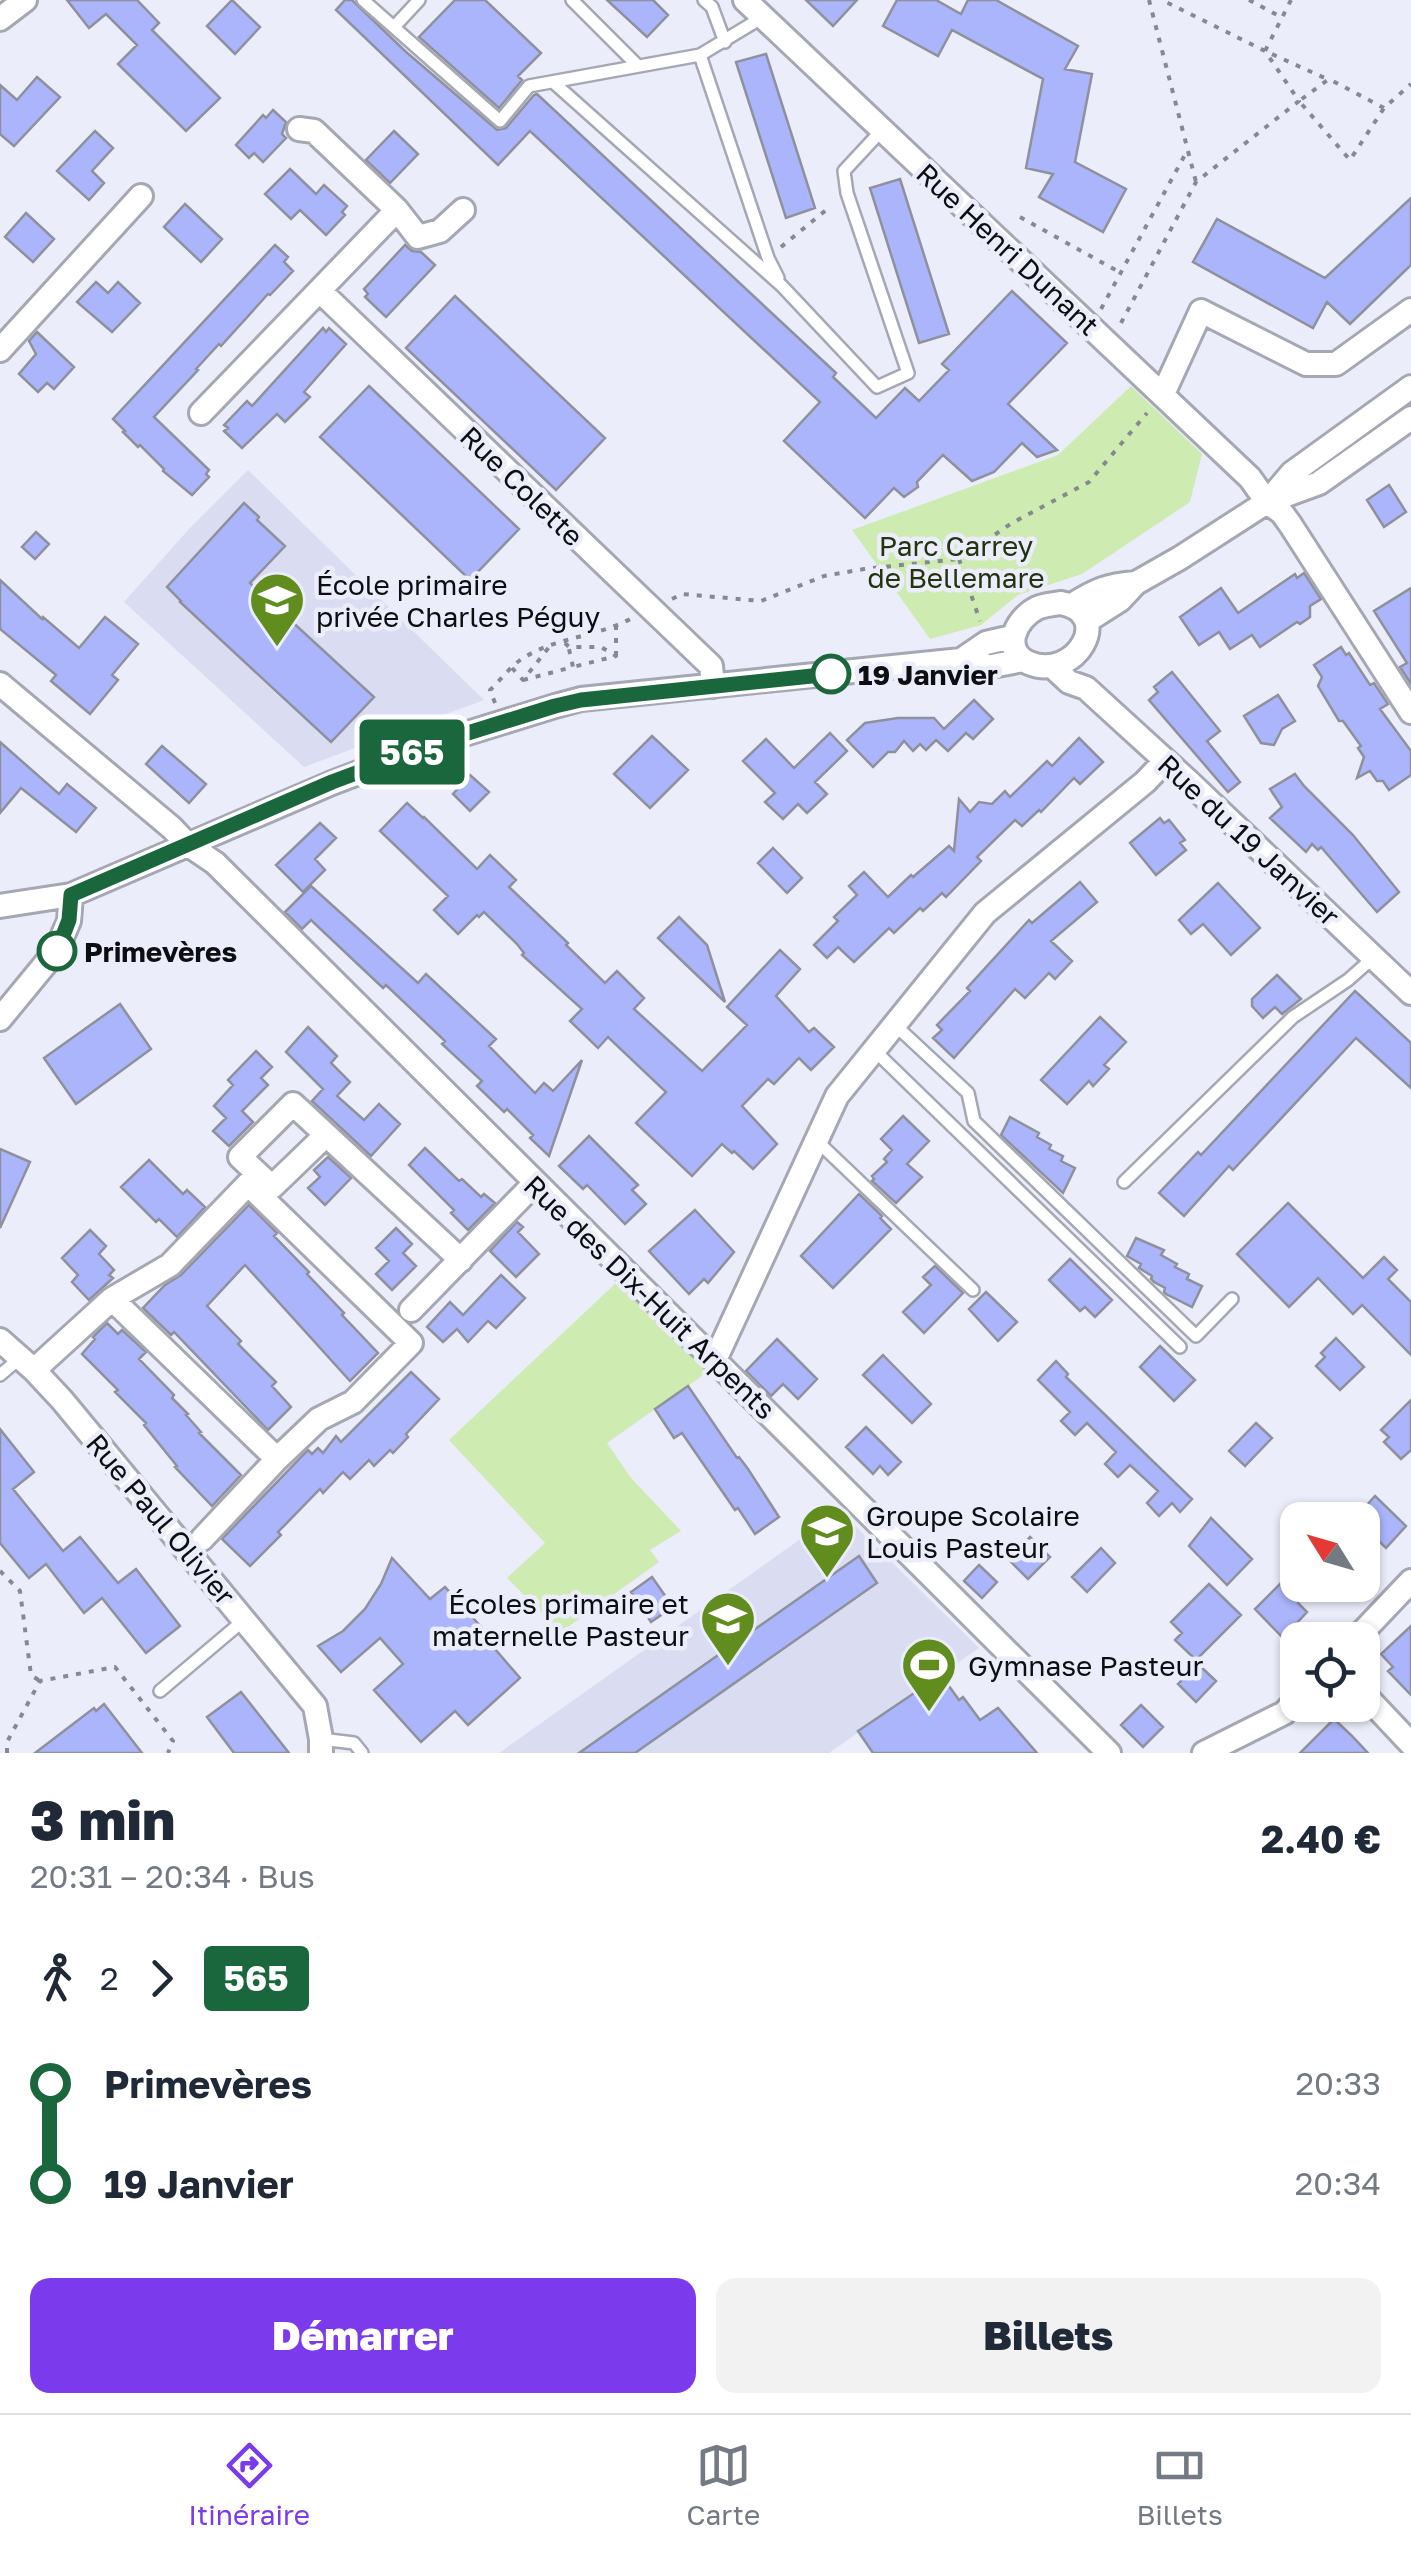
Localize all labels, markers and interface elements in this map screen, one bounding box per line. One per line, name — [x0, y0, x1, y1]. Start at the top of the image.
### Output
street label: Rue Henri Dunant — [910, 156, 1106, 342]
street label: Rue Colette — [454, 419, 590, 553]
park label: Parc Carrey de Bellemare — [868, 529, 1044, 594]
place label: École primaire privée Charles Péguy — [316, 568, 600, 633]
school or university icon: École primaire privée Charles Péguy — [247, 570, 307, 649]
marker: 19 Janvier — [812, 655, 850, 693]
place label: 19 Janvier — [858, 658, 998, 691]
line badge: 565 — [354, 720, 470, 784]
text: 565 — [380, 731, 444, 773]
street label: Rue du 19 Janvier — [1152, 748, 1346, 932]
marker: Primevères — [38, 932, 76, 970]
place label: Primevères — [84, 935, 237, 968]
street label: Rue des Dix-Huit Arpents — [518, 1168, 782, 1426]
street label: Rue Paul Olivier — [80, 1427, 242, 1611]
place label: Groupe Scolaire Louis Pasteur — [866, 1499, 1080, 1564]
school or university icon: Groupe Scolaire Louis Pasteur — [797, 1501, 857, 1580]
north arrow — [1280, 1502, 1380, 1602]
map controls — [1280, 1502, 1380, 1722]
place label: Écoles primaire et maternelle Pasteur — [432, 1587, 689, 1652]
school or university icon: Écoles primaire et maternelle Pasteur — [698, 1589, 758, 1668]
button: locate — [1280, 1622, 1380, 1722]
sports icon: Gymnase Pasteur — [899, 1635, 959, 1714]
place label: Gymnase Pasteur — [968, 1649, 1203, 1682]
text: 3 min — [30, 1786, 175, 1852]
text: 2.40 € — [1261, 1816, 1381, 1861]
text: 20:31 – 20:34 · Bus — [30, 1857, 315, 1895]
icon: walk — [30, 1951, 85, 2006]
icon: forward — [134, 1951, 189, 2006]
text: 565 — [224, 1957, 289, 1999]
text: 2 — [100, 1959, 119, 1997]
text: Primevères — [104, 2061, 312, 2106]
text: 20:33 — [1296, 2064, 1381, 2102]
text: 19 Janvier — [104, 2161, 294, 2206]
text: 20:34 — [1295, 2164, 1381, 2202]
button: Démarrer — [30, 2278, 696, 2393]
button: Billets — [716, 2278, 1381, 2393]
tab: Itinéraire — [188, 2438, 310, 2531]
tab: Carte — [686, 2438, 760, 2531]
tab: Billets — [1137, 2438, 1223, 2531]

